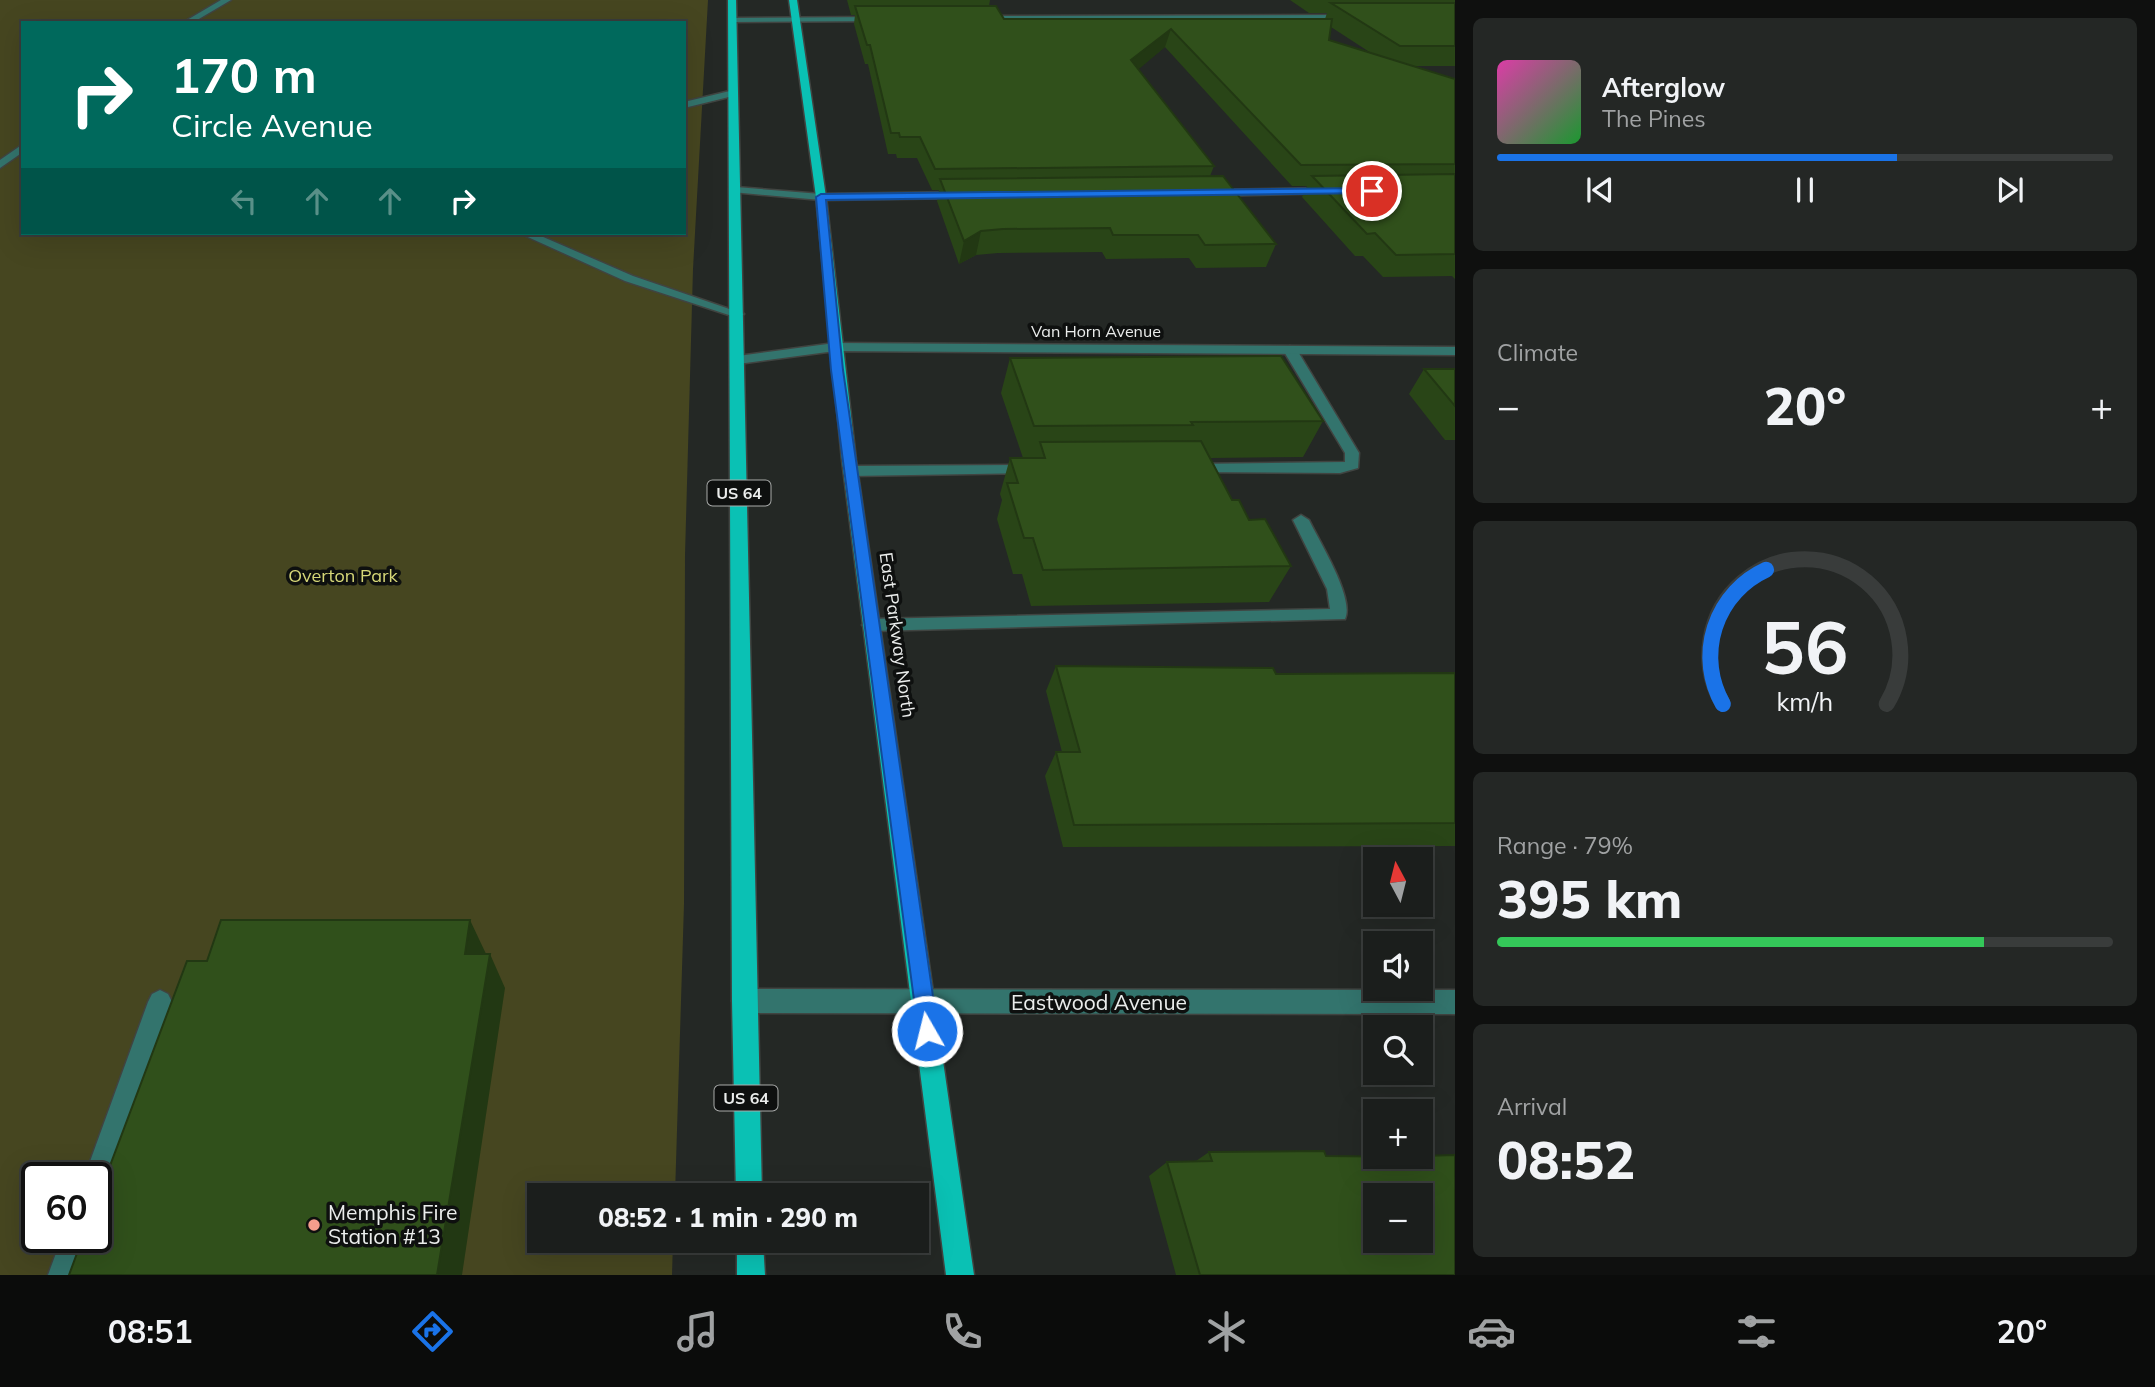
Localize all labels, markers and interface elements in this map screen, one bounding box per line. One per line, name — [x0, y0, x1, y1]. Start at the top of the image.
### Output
text: 170 m — [171, 44, 317, 105]
icon: right — [56, 49, 147, 140]
text: Afterglow — [1602, 71, 1725, 104]
text: The Pines — [1602, 104, 1706, 133]
text: Circle Avenue — [171, 105, 373, 145]
pin — [1342, 161, 1402, 221]
icon: previous — [1581, 171, 1619, 209]
icon: pause — [1786, 171, 1824, 209]
icon: next — [1991, 171, 2029, 209]
icon: arrive — [1353, 172, 1391, 210]
icon: left — [225, 182, 263, 220]
icon: ahead — [298, 182, 336, 220]
icon: ahead — [371, 182, 409, 220]
icon: right — [444, 182, 482, 220]
street label: Van Horn Avenue — [1031, 321, 1161, 341]
text: Climate — [1497, 338, 1578, 367]
text: 20° — [1764, 373, 1846, 438]
text: − — [1497, 382, 1520, 430]
text: + — [2090, 382, 2113, 430]
road number: US 64 — [708, 480, 770, 506]
street label: East Parkway North — [875, 551, 920, 719]
park label: Overton Park — [288, 564, 399, 587]
text: 56 — [1761, 601, 1849, 692]
text: km/h — [1777, 685, 1833, 716]
text: Range · 79% — [1497, 831, 1633, 860]
north arrow — [1363, 847, 1433, 917]
map controls — [1363, 847, 1433, 1253]
text: 395 km — [1497, 866, 1682, 931]
button: sound — [1363, 931, 1433, 1001]
street label: Eastwood Avenue — [1011, 989, 1187, 1015]
position arrow — [890, 994, 964, 1068]
button: search — [1363, 1015, 1433, 1085]
road number: US 64 — [714, 1086, 778, 1110]
text: Arrival — [1497, 1092, 1567, 1121]
button: + — [1363, 1099, 1433, 1169]
text: 08:52 — [1497, 1127, 1635, 1192]
speed limit sign: 60 — [21, 1162, 112, 1253]
button: − — [1363, 1183, 1433, 1253]
place label: Memphis Fire Station #13 — [328, 1199, 457, 1249]
text: 08:52 · 1 min · 290 m — [598, 1201, 858, 1234]
marker: Memphis Fire Station #13 — [306, 1217, 322, 1233]
icon: directions — [408, 1307, 457, 1356]
icon: music — [673, 1307, 722, 1356]
icon: phone — [938, 1307, 987, 1356]
icon: climate — [1202, 1307, 1251, 1356]
icon: car — [1467, 1307, 1516, 1356]
icon: filters — [1732, 1307, 1781, 1356]
text: 08:51 — [108, 1311, 193, 1351]
text: 20° — [1997, 1311, 2047, 1351]

